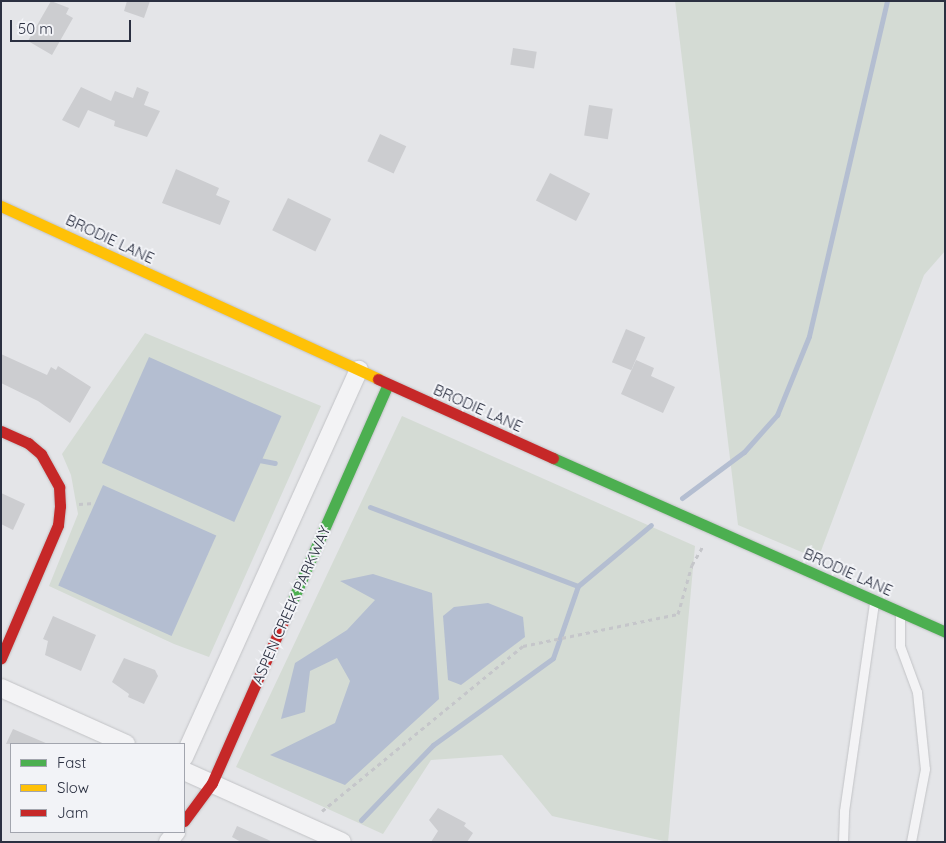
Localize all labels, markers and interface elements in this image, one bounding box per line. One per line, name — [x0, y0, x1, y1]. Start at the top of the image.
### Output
scale bar — [12, 10, 134, 42]
text: 50 m — [18, 19, 53, 38]
street label: BRODIE LANE — [63, 211, 157, 267]
street label: BRODIE LANE — [431, 380, 525, 436]
street label: ASPEN CREEK PARKWAY — [248, 523, 334, 687]
street label: BRODIE LANE — [801, 544, 895, 600]
legend — [10, 743, 185, 833]
text: Fast — [57, 753, 86, 772]
text: Slow — [57, 778, 89, 797]
text: Jam — [57, 803, 88, 822]

